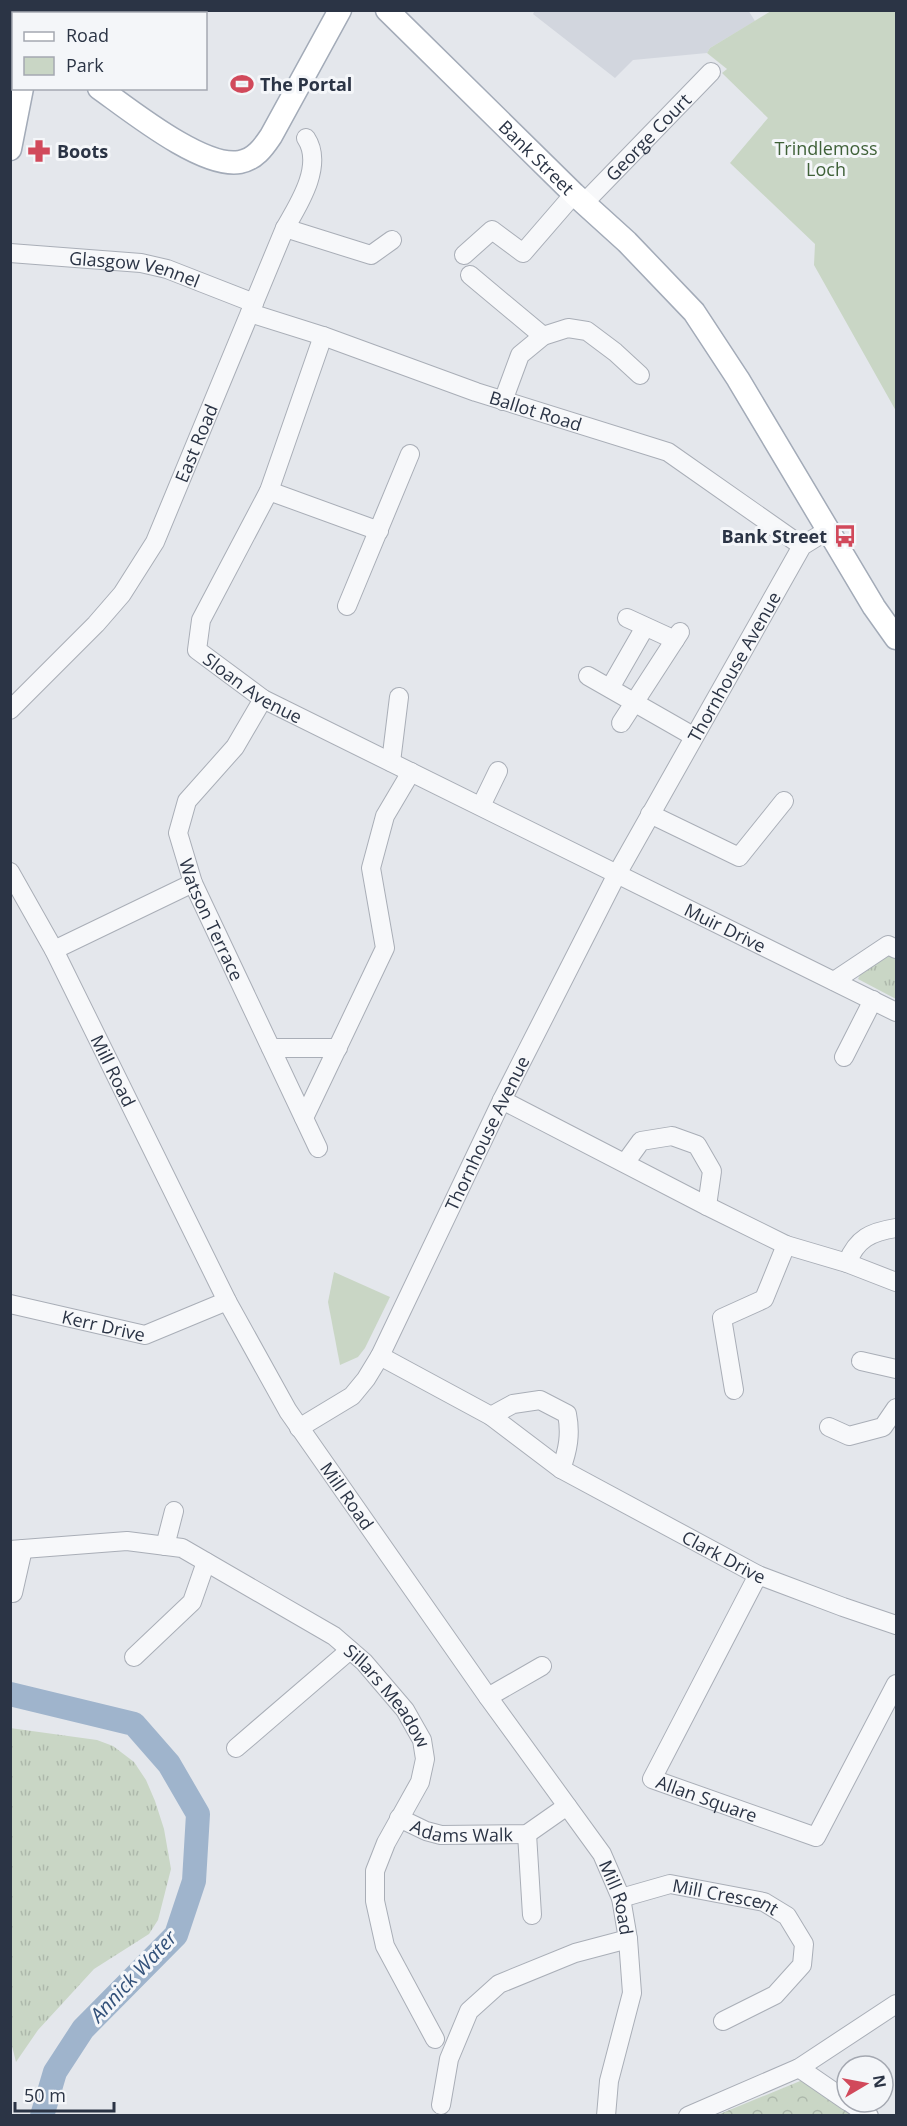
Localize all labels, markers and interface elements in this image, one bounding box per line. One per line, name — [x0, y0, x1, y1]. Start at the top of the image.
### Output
legend — [12, 12, 207, 90]
text: Road — [66, 23, 109, 47]
text: Park — [66, 53, 104, 77]
sports icon: The Portal — [229, 71, 255, 97]
place label: The Portal — [260, 72, 352, 96]
street label: George Court — [600, 88, 696, 186]
street label: Bank Street — [494, 115, 580, 200]
park label: Trindlemoss Loch — [774, 136, 878, 181]
pharmacy icon: Boots — [26, 138, 52, 164]
place label: Boots — [57, 139, 108, 163]
street label: Glasgow Vennel — [68, 246, 203, 293]
street label: Ballot Road — [486, 385, 585, 436]
street label: East Road — [169, 400, 223, 486]
bus stop icon: Bank Street — [832, 523, 858, 549]
place label: Bank Street — [721, 524, 827, 548]
street label: Thornhouse Avenue — [682, 587, 786, 746]
street label: Sloan Avenue — [199, 647, 306, 729]
street label: Watson Terrace — [174, 855, 249, 985]
street label: Muir Drive — [680, 897, 770, 958]
street label: Mill Road — [86, 1031, 141, 1111]
street label: Thornhouse Avenue — [439, 1052, 535, 1214]
street label: Kerr Drive — [60, 1304, 147, 1347]
street label: Mill Road — [315, 1457, 379, 1534]
street label: Clark Drive — [678, 1524, 769, 1589]
street label: Sillars Meadow — [339, 1638, 436, 1752]
street label: Allan Square — [653, 1769, 761, 1827]
street label: Adams Walk — [407, 1813, 514, 1847]
street label: Mill Road — [594, 1856, 639, 1937]
street label: Mill Crescent — [671, 1873, 783, 1920]
water label: Annick Water — [82, 1924, 183, 2029]
north arrow — [835, 2054, 895, 2114]
text: N — [868, 2073, 892, 2090]
scale bar — [15, 2075, 114, 2113]
text: 50 m — [24, 2083, 66, 2107]

